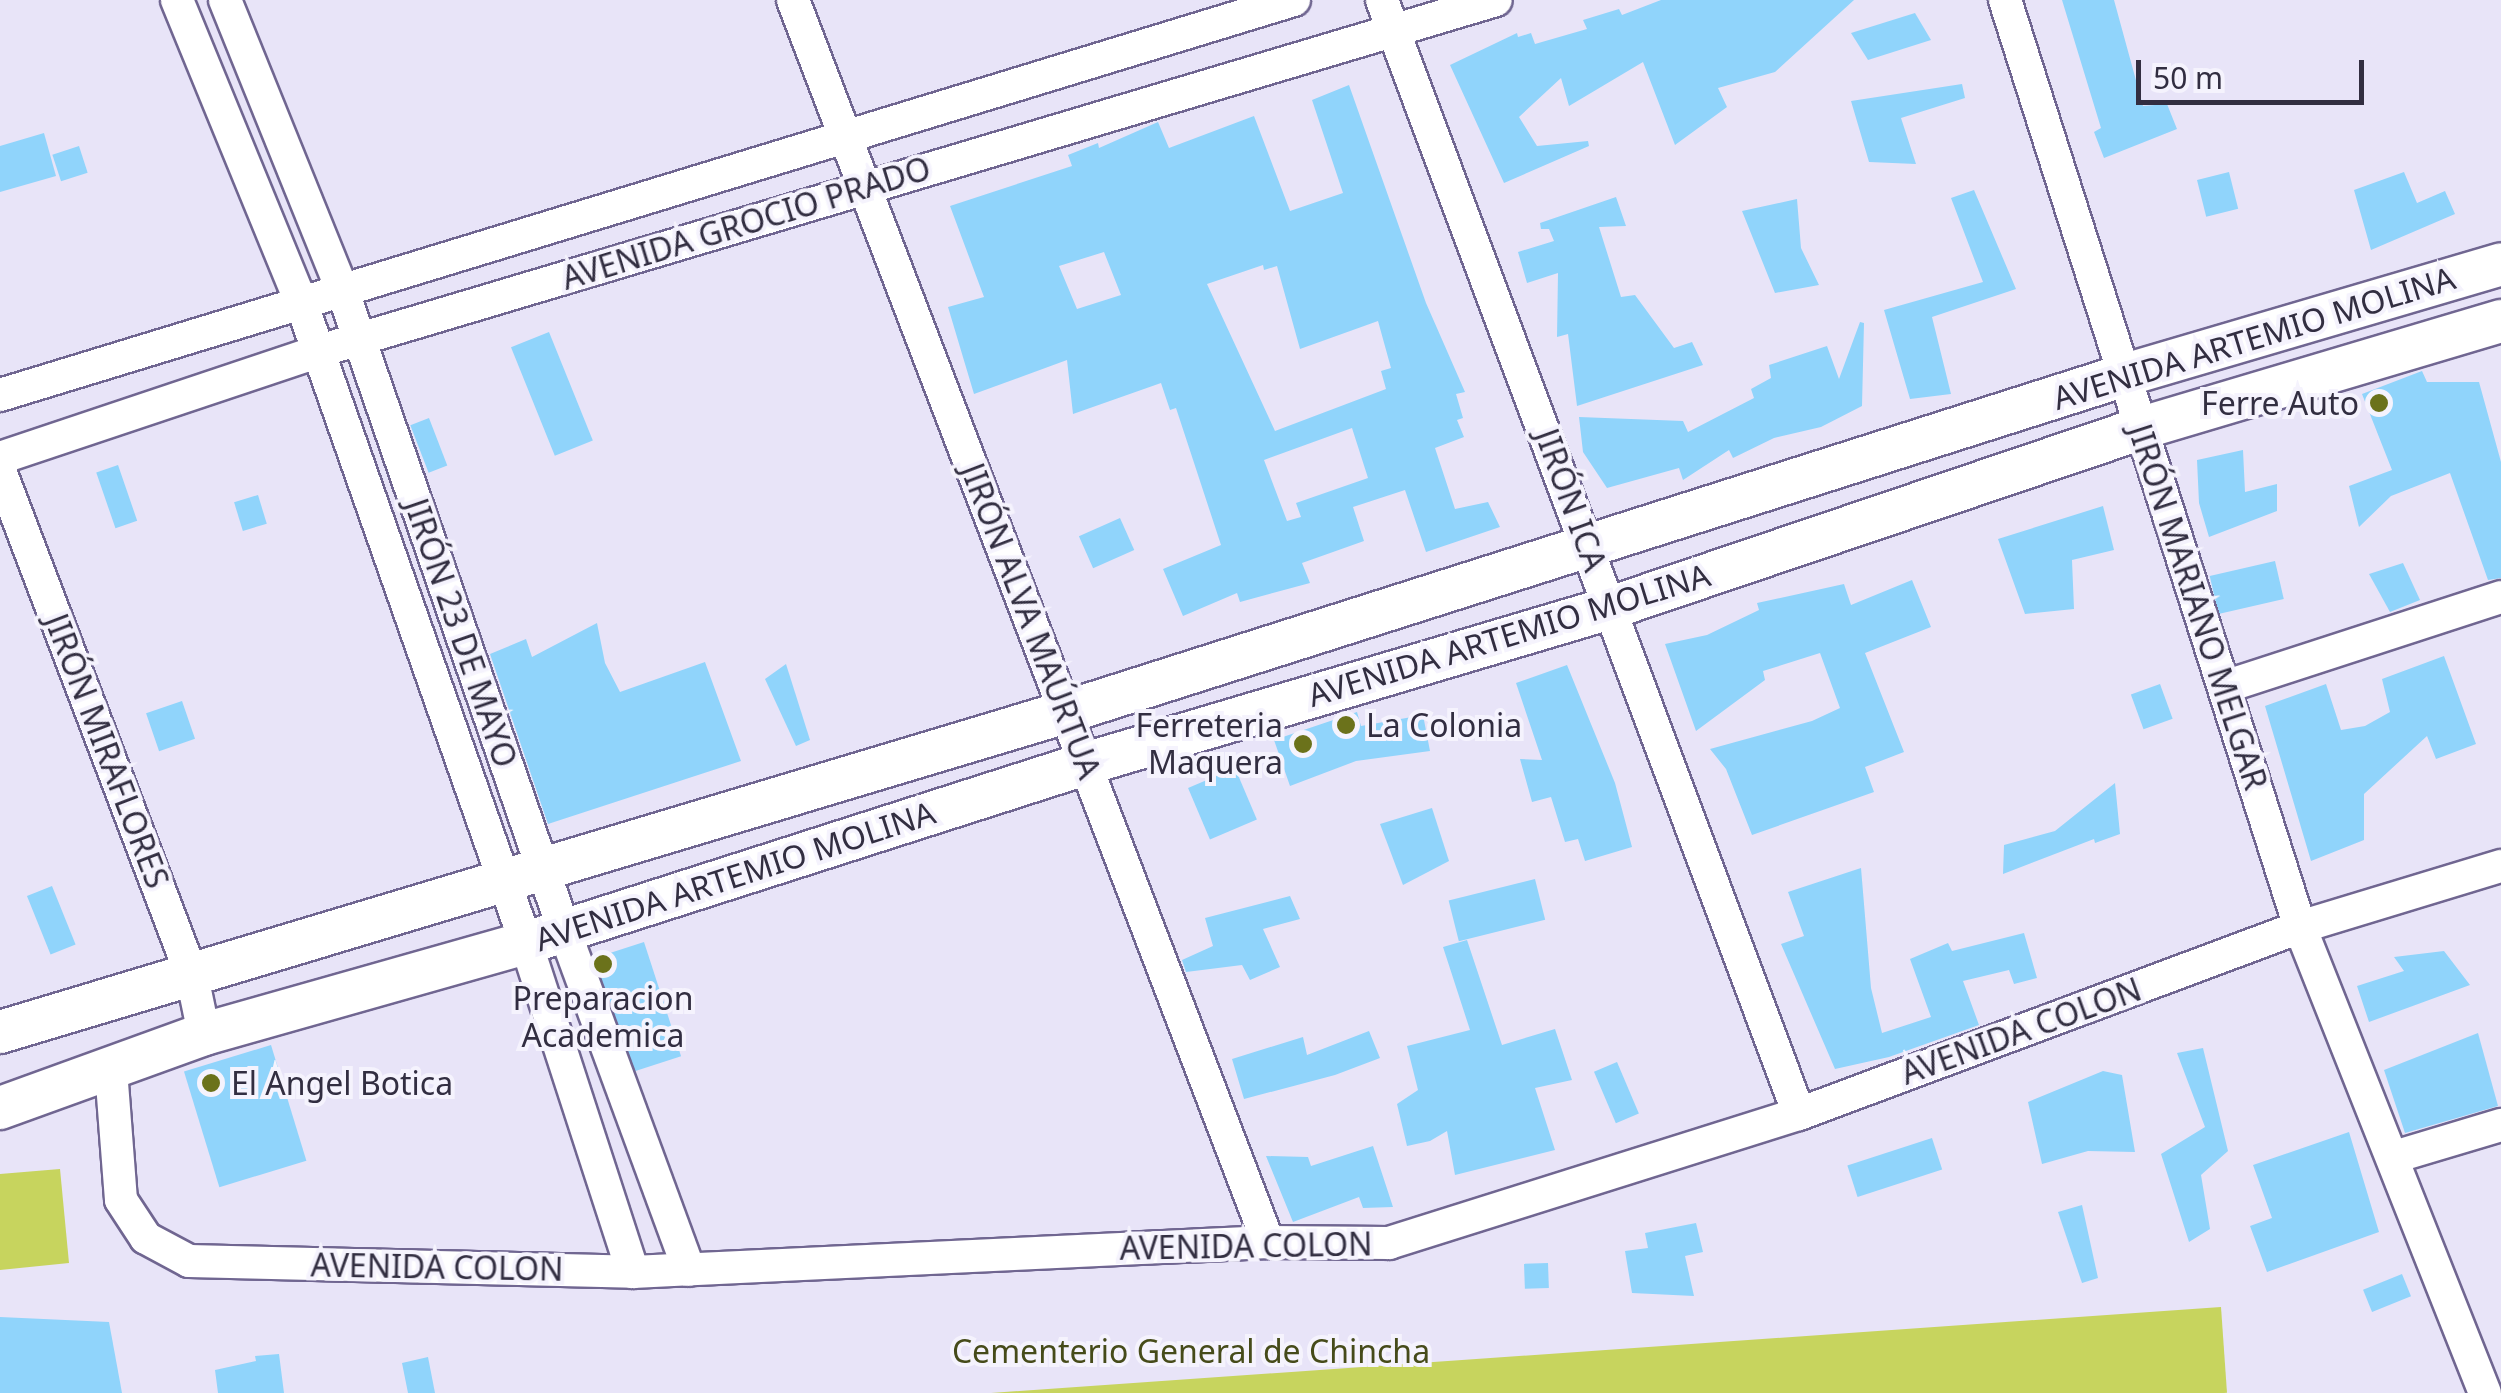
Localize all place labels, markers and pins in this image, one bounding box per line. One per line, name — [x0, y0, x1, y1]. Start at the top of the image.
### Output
place label: Ferre Auto — [2201, 384, 2359, 422]
marker: Ferre Auto — [2368, 392, 2390, 414]
place label: La Colonia — [1366, 706, 1522, 744]
place label: Ferreteria Maquera — [1135, 707, 1283, 782]
marker: La Colonia — [1335, 714, 1357, 736]
marker: Ferreteria Maquera — [1292, 733, 1314, 755]
marker: Preparacion Academica — [592, 953, 614, 975]
place label: Preparacion Academica — [513, 980, 693, 1055]
place label: El Angel Botica — [231, 1064, 453, 1102]
marker: El Angel Botica — [200, 1072, 222, 1094]

